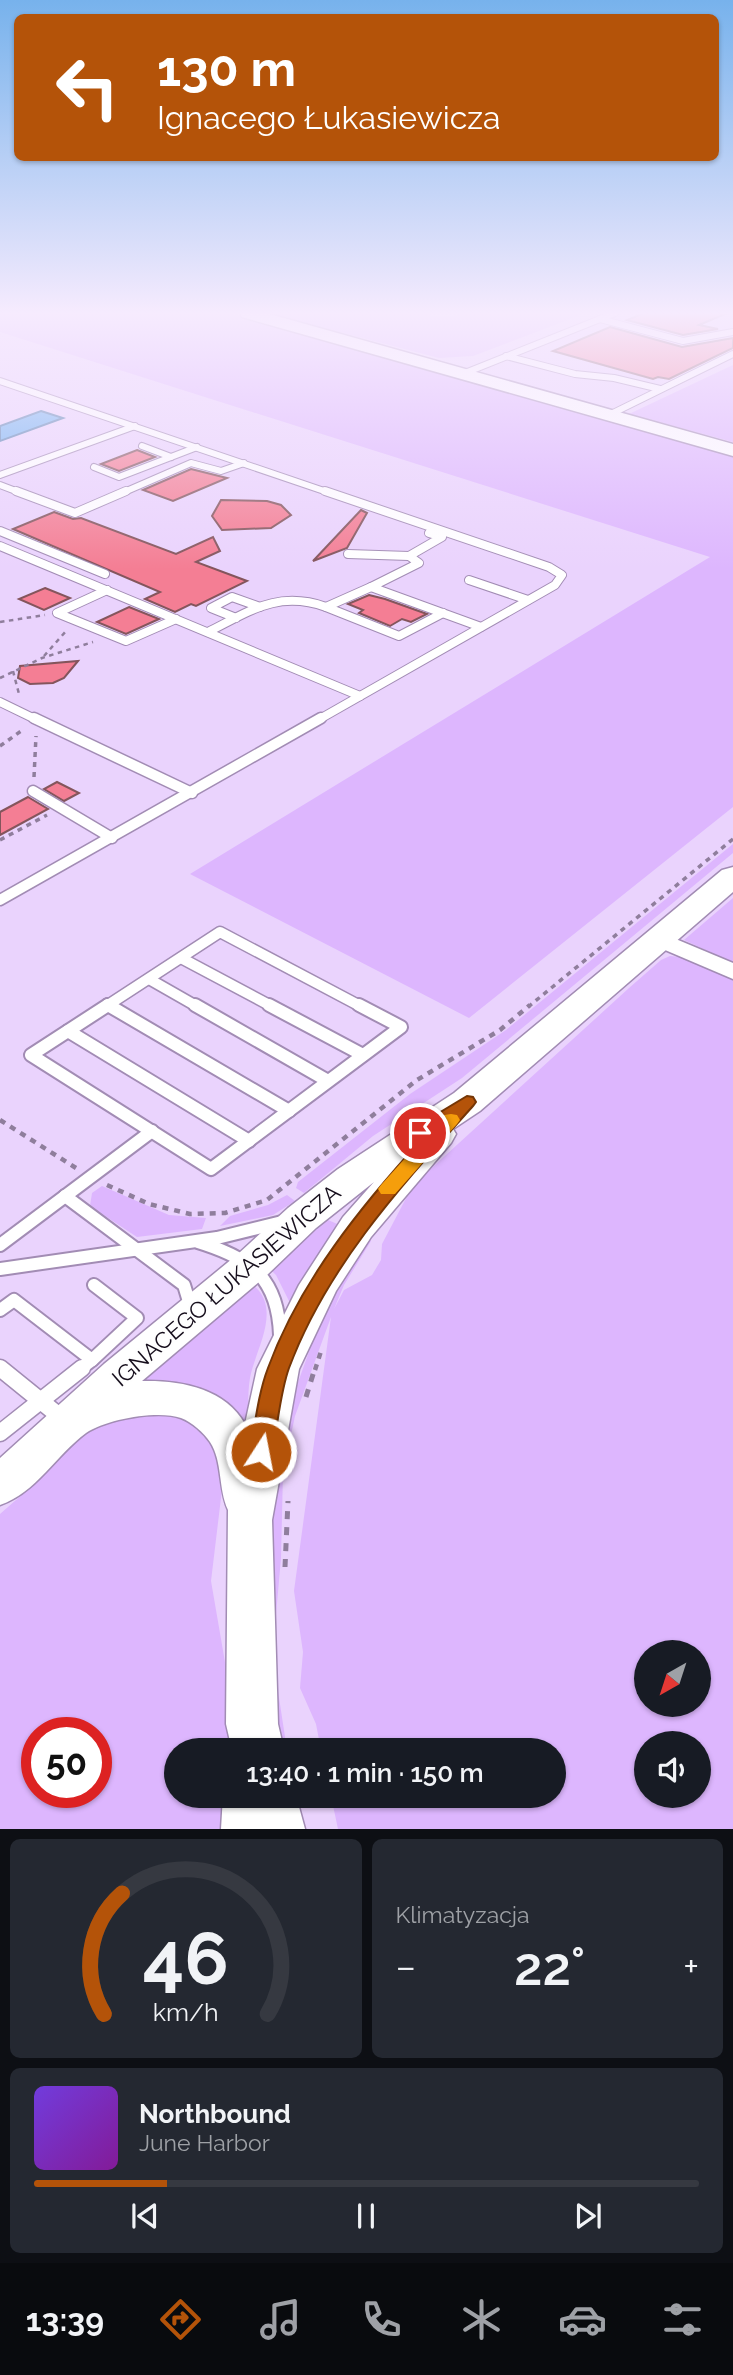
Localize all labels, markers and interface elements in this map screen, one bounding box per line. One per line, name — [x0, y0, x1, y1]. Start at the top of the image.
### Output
text: 130 m — [157, 40, 296, 97]
icon: left — [42, 42, 133, 133]
text: Ignacego Łukasiewicza — [157, 99, 500, 136]
pin — [390, 1103, 450, 1163]
icon: arrive — [401, 1114, 439, 1152]
street label: IGNACEGO ŁUKASIEWICZA — [106, 1178, 346, 1391]
position arrow — [224, 1415, 298, 1489]
north arrow — [634, 1640, 710, 1717]
map controls — [634, 1640, 711, 1808]
speed limit sign: 50 — [21, 1717, 112, 1808]
button: sound — [634, 1731, 711, 1808]
text: 13:40 · 1 min · 150 m — [246, 1758, 484, 1788]
text: Klimatyzacja — [396, 1901, 530, 1928]
text: 46 — [143, 1917, 229, 2002]
text: 22° — [514, 1936, 585, 1997]
text: − — [396, 1944, 416, 1989]
text: + — [683, 1944, 699, 1989]
text: km/h — [153, 1997, 219, 2027]
text: Northbound — [139, 2099, 291, 2129]
text: June Harbor — [139, 2129, 270, 2156]
icon: previous — [126, 2197, 164, 2235]
icon: pause — [347, 2197, 385, 2235]
icon: next — [569, 2197, 607, 2235]
icon: directions — [156, 2295, 205, 2344]
icon: music — [256, 2295, 305, 2344]
icon: phone — [357, 2295, 406, 2344]
icon: climate — [457, 2295, 506, 2344]
icon: car — [558, 2295, 607, 2344]
icon: filters — [658, 2295, 707, 2344]
text: 13:39 — [26, 2301, 104, 2338]

